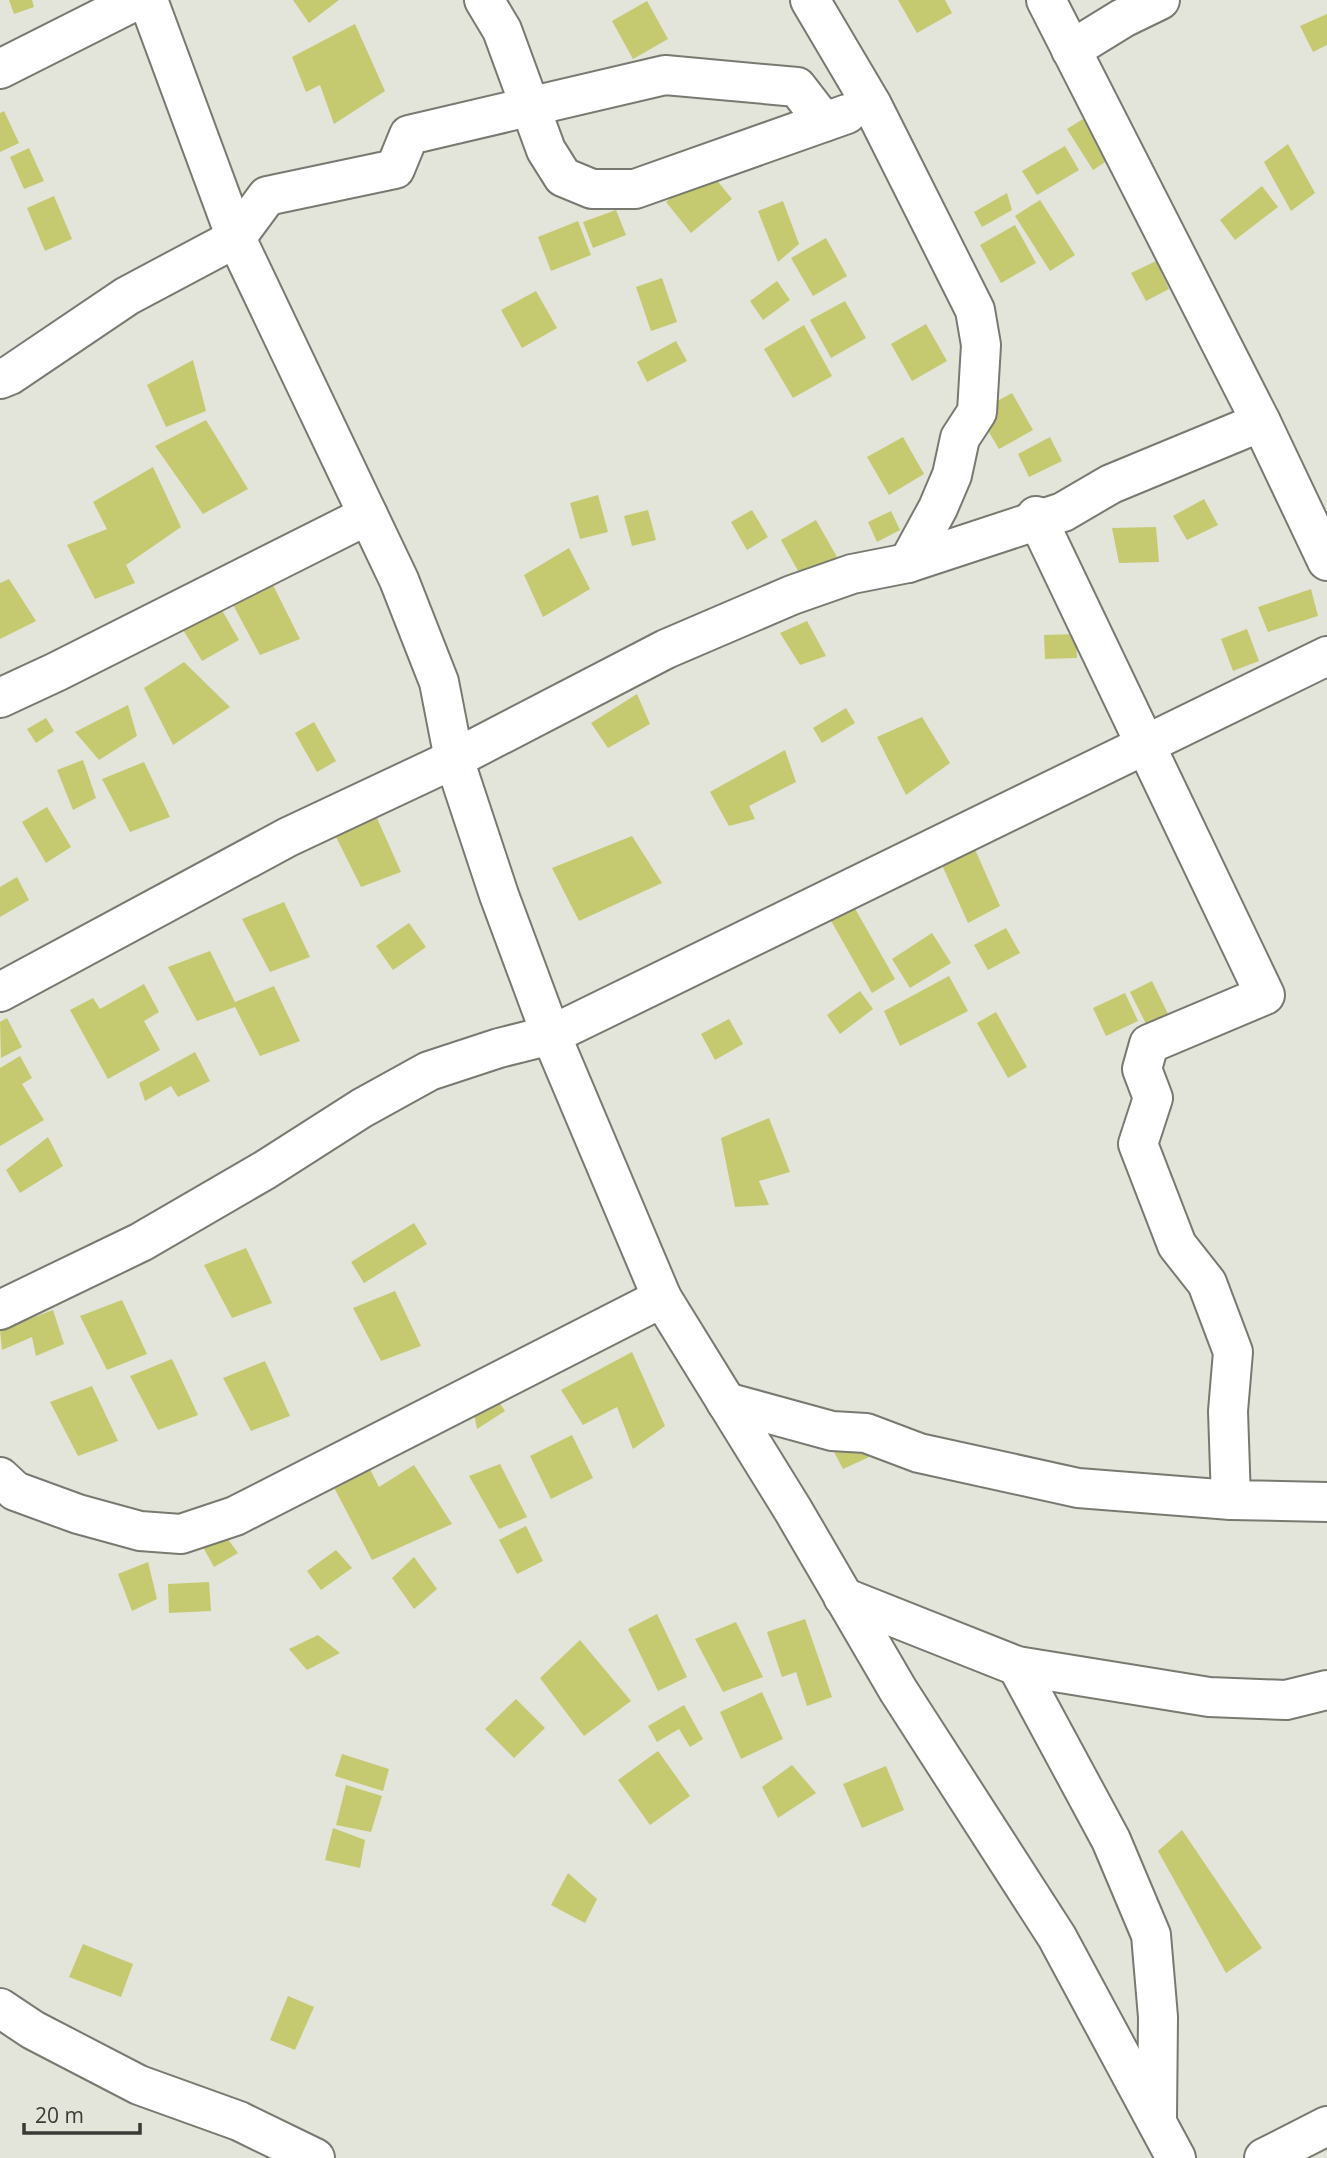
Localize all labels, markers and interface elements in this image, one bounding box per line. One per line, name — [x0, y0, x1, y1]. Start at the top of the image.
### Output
scale bar — [24, 2092, 140, 2136]
text: 20 m — [35, 2101, 84, 2129]

